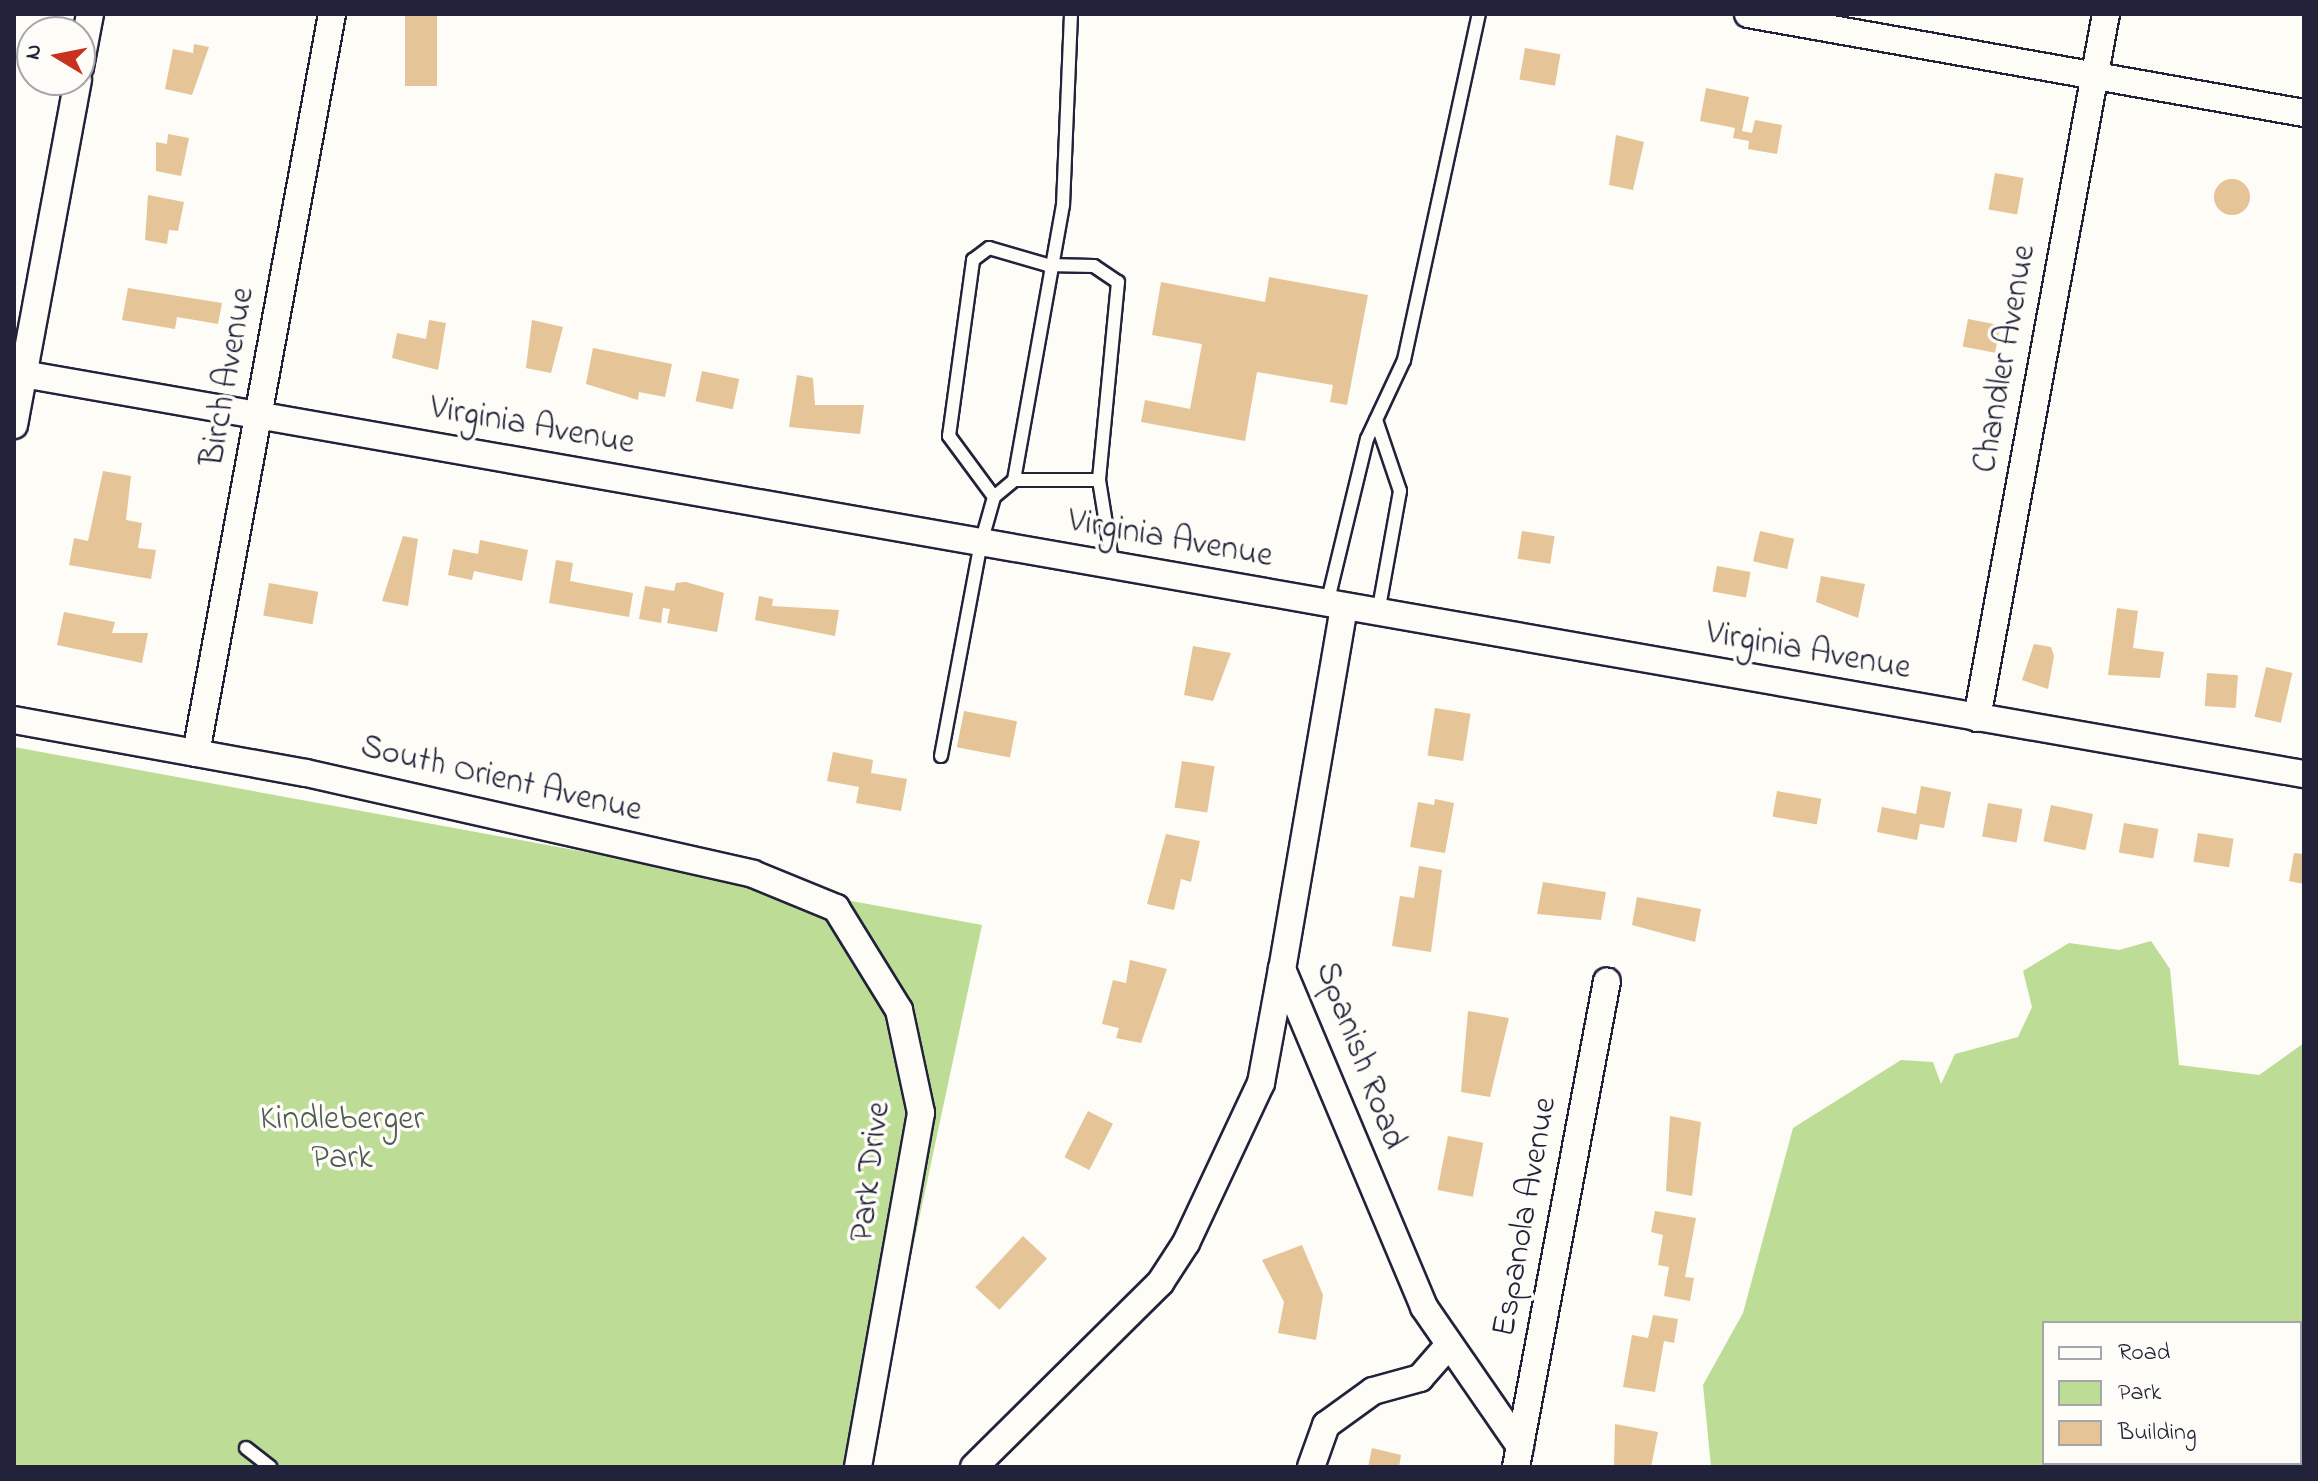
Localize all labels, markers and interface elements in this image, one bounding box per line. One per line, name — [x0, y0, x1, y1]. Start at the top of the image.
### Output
north arrow — [16, 16, 96, 96]
text: N — [17, 42, 51, 62]
street label: Chandler Avenue — [1966, 242, 2046, 476]
street label: Birch Avenue — [193, 284, 265, 470]
street label: Virginia Avenue — [426, 389, 638, 465]
street label: Virginia Avenue — [1064, 502, 1276, 578]
street label: Virginia Avenue — [1702, 614, 1914, 690]
street label: South Orient Avenue — [356, 728, 646, 832]
street label: Spanish Road — [1305, 957, 1413, 1155]
street label: Espanola Avenue — [1485, 1094, 1567, 1340]
park label: Kindleberger Park — [260, 1100, 424, 1180]
street label: Park Drive — [843, 1100, 901, 1244]
legend — [2042, 1321, 2302, 1465]
text: Road — [2118, 1336, 2170, 1371]
text: Park — [2118, 1376, 2161, 1411]
text: Building — [2118, 1416, 2197, 1451]

